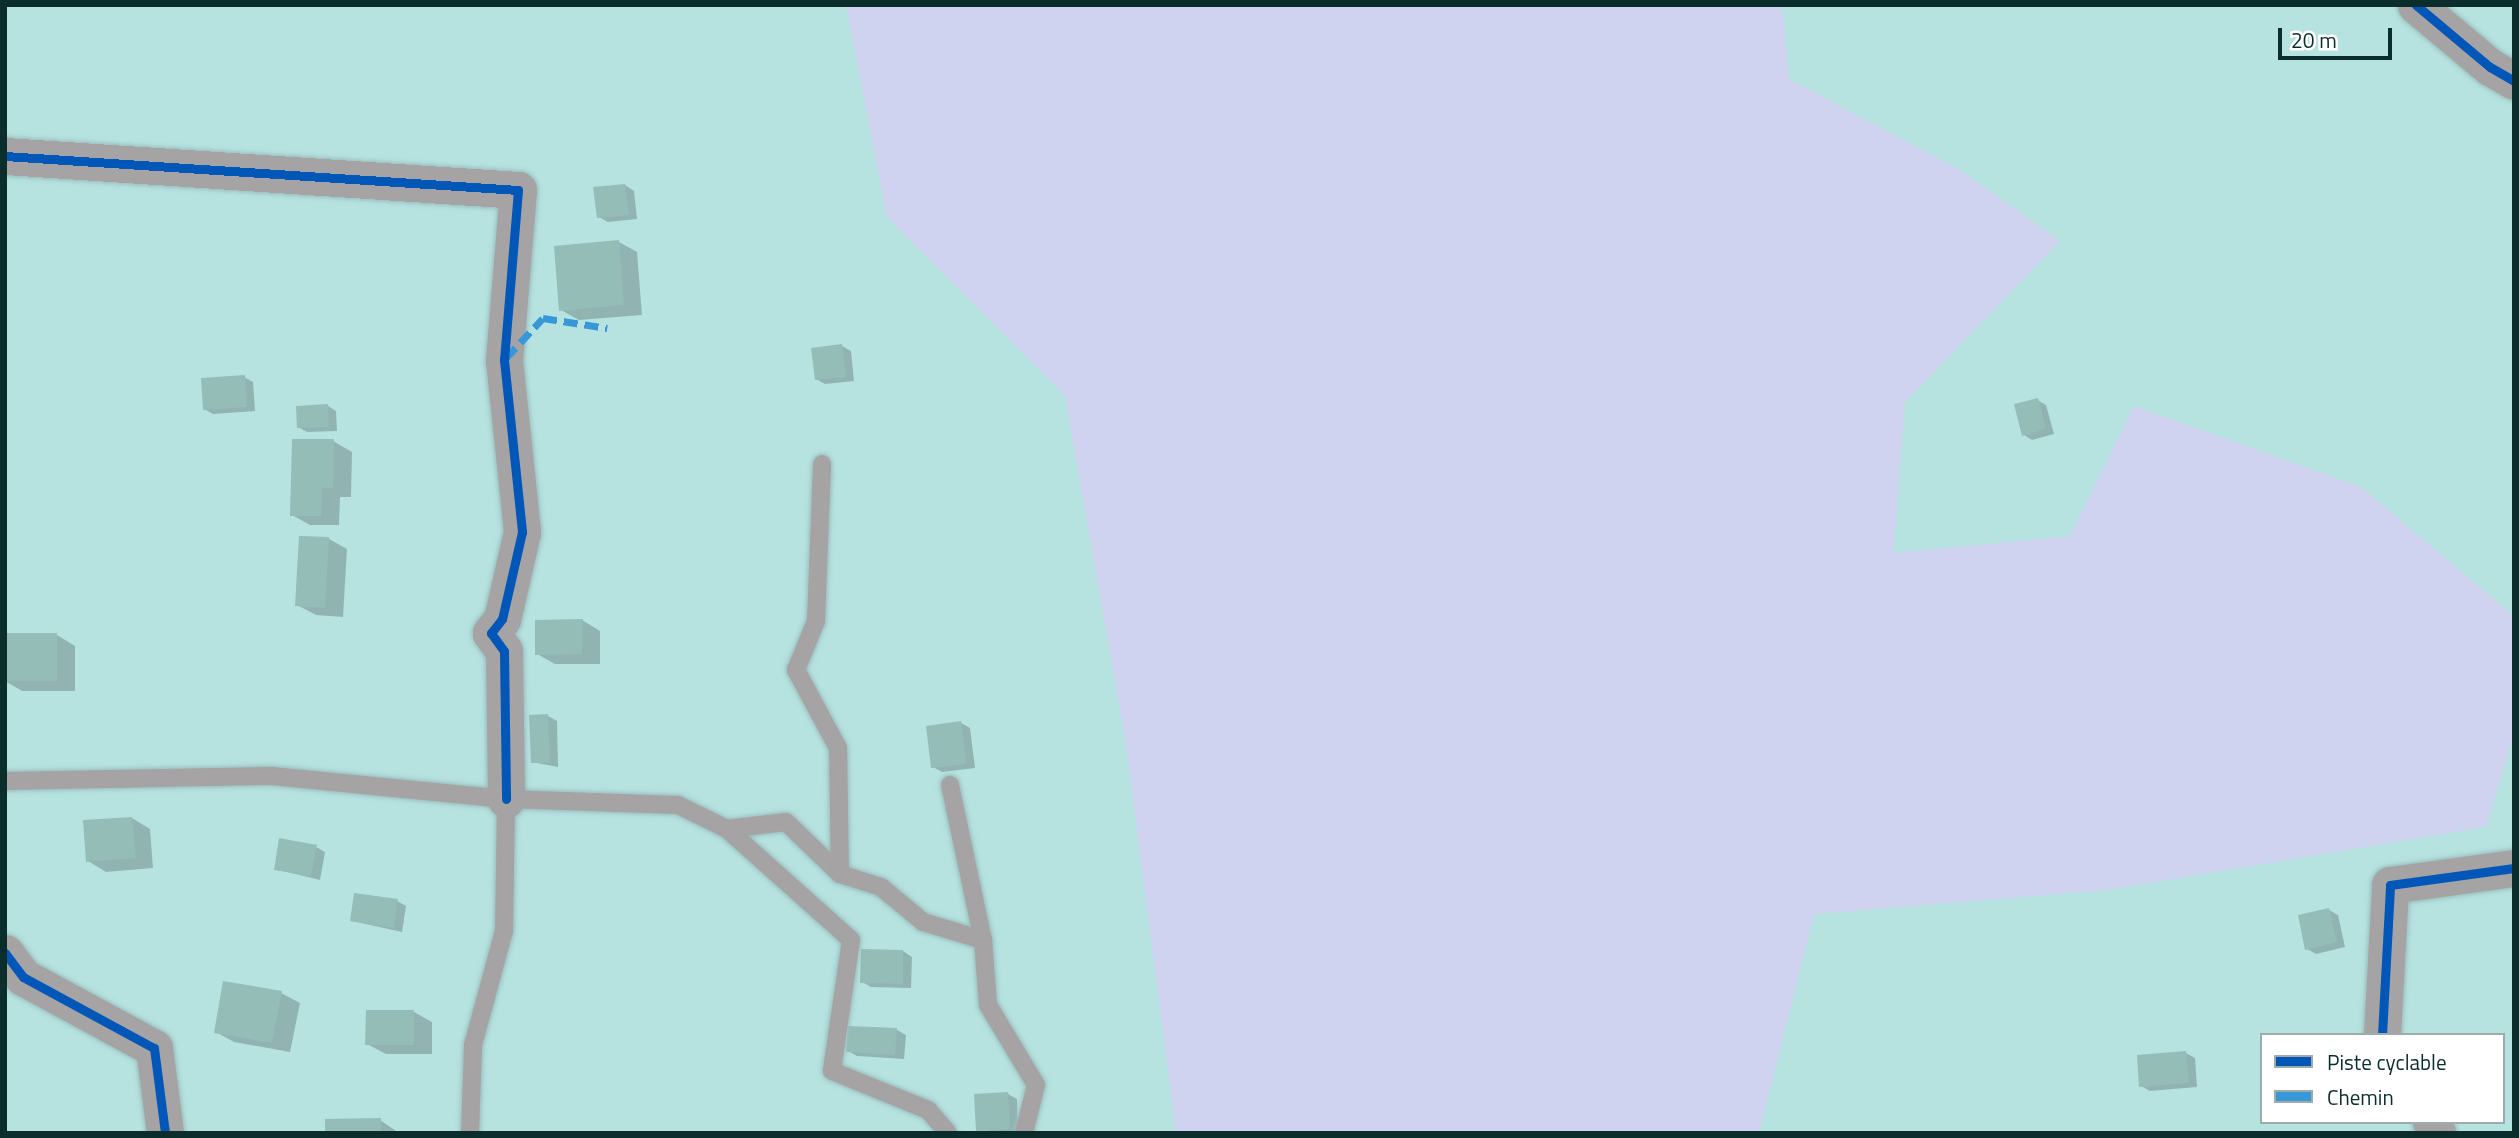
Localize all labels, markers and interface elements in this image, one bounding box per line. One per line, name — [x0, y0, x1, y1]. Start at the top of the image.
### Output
scale bar — [2281, 14, 2395, 58]
text: 20 m — [2291, 24, 2337, 56]
legend — [2260, 1033, 2505, 1124]
text: Piste cyclable — [2327, 1046, 2447, 1078]
text: Chemin — [2327, 1081, 2394, 1113]

